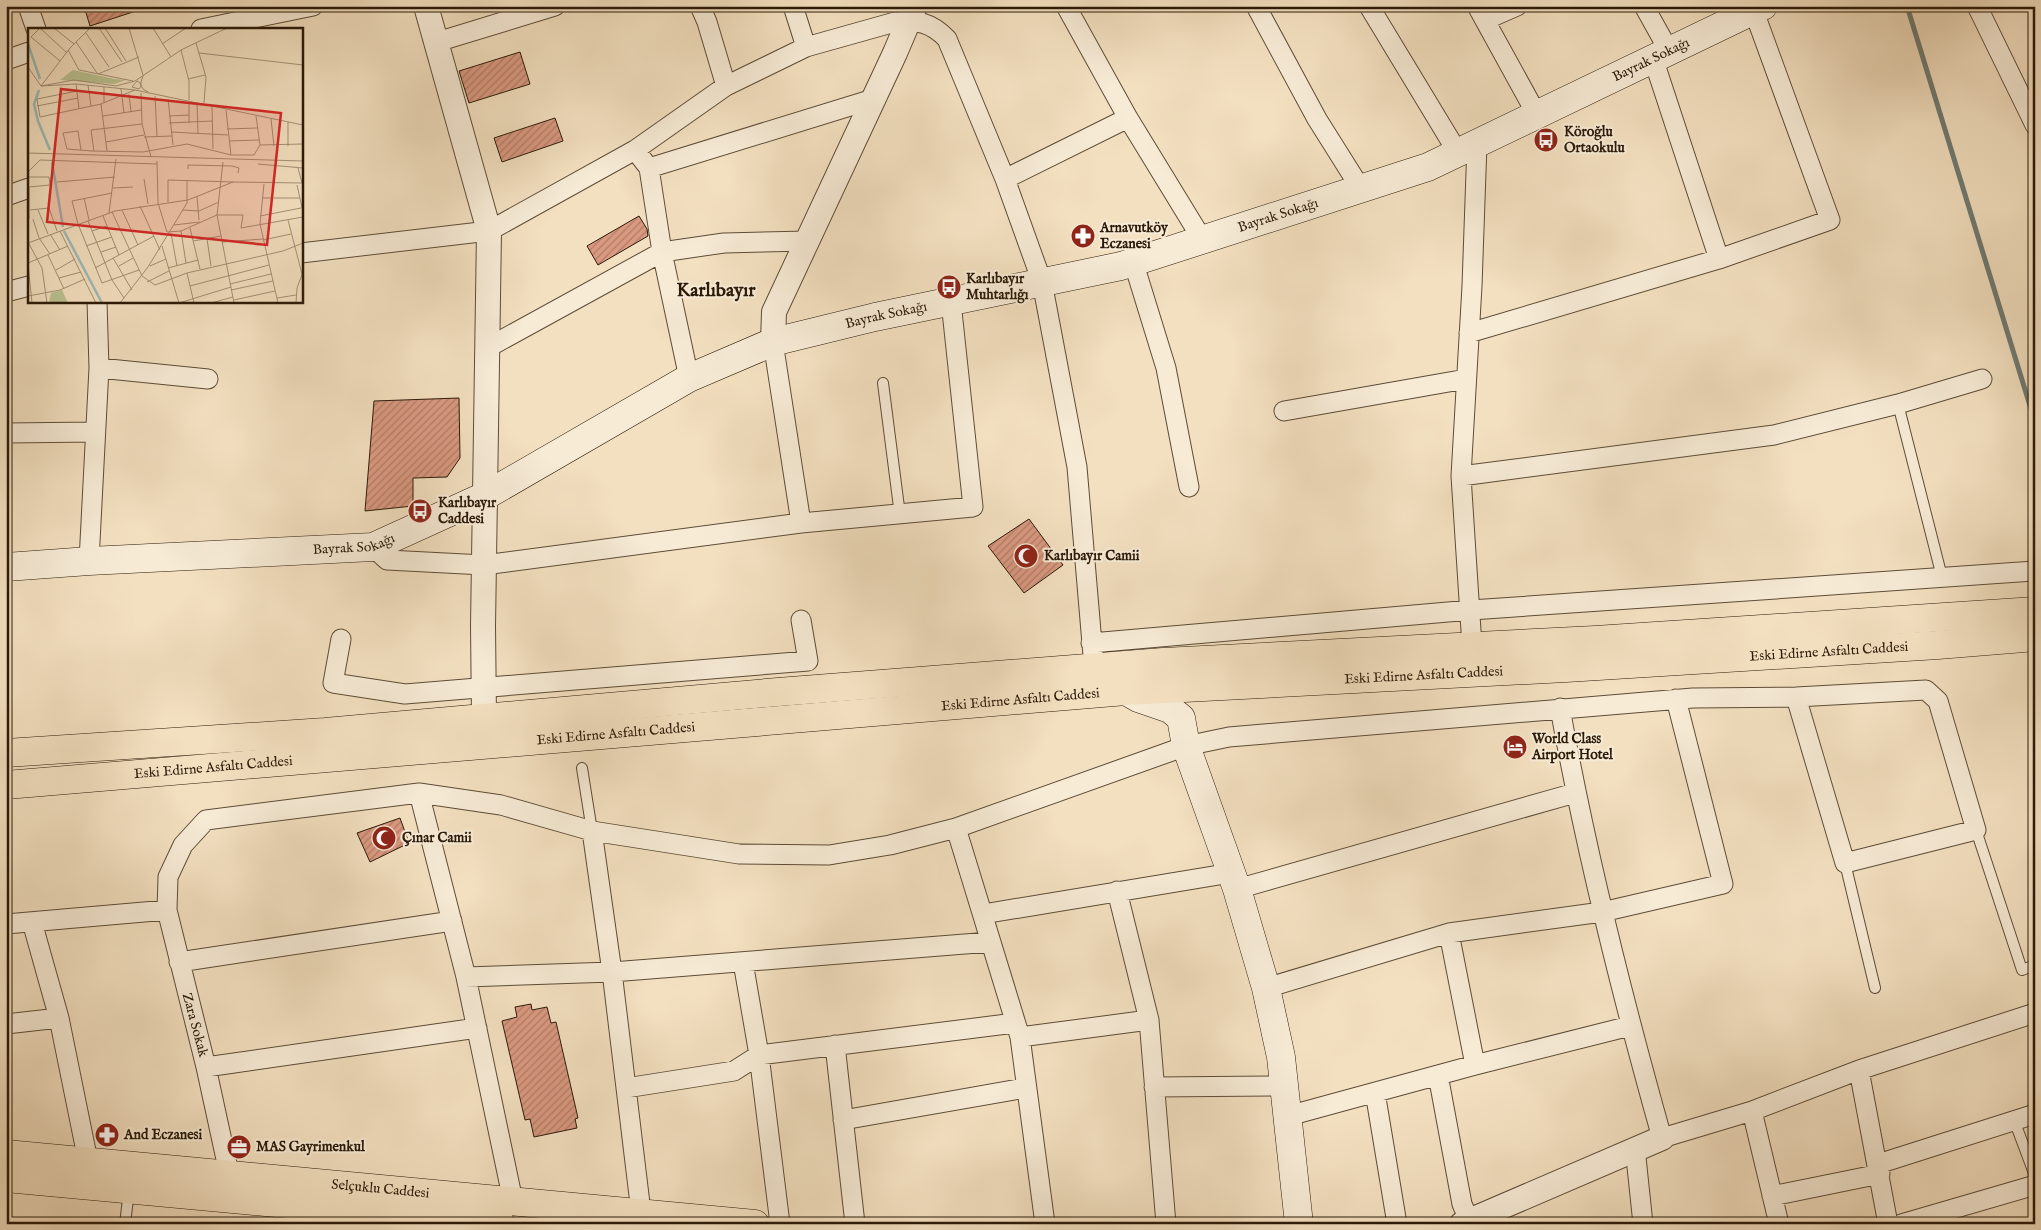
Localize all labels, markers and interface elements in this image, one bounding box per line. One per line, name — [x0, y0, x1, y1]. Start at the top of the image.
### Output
inset map — [28, 28, 302, 302]
street label: Bayrak Sokağı — [1610, 33, 1693, 86]
place label: Köroğlu Ortaokulu — [1564, 123, 1626, 157]
bus stop icon: Köroğlu Ortaokulu — [1533, 127, 1559, 153]
street label: Bayrak Sokağı — [1236, 194, 1321, 237]
place label: Arnavutköy Eczanesi — [1099, 219, 1169, 253]
pharmacy icon: Arnavutköy Eczanesi — [1070, 223, 1096, 249]
place label: Karlıbayır Muhtarlığı — [966, 270, 1029, 304]
bus stop icon: Karlıbayır Muhtarlığı — [936, 274, 962, 300]
district label: Karlıbayır — [677, 279, 756, 303]
street label: Bayrak Sokağı — [843, 297, 929, 333]
place label: Karlıbayır Caddesi — [438, 494, 497, 528]
bus stop icon: Karlıbayır Caddesi — [407, 498, 433, 524]
street label: Bayrak Sokağı — [312, 529, 398, 559]
mosque icon: Karlıbayır Camii — [1013, 543, 1039, 569]
place label: Karlıbayır Camii — [1044, 547, 1140, 565]
street label: Eski Edirne Asfaltı Caddesi — [1749, 638, 1909, 666]
street label: Eski Edirne Asfaltı Caddesi — [1344, 662, 1504, 689]
street label: Eski Edirne Asfaltı Caddesi — [940, 684, 1101, 715]
street label: Eski Edirne Asfaltı Caddesi — [536, 718, 696, 749]
place label: World Class Airport Hotel — [1531, 730, 1614, 764]
hotel icon: World Class Airport Hotel — [1502, 734, 1528, 760]
street label: Eski Edirne Asfaltı Caddesi — [133, 752, 294, 783]
mosque icon: Çınar Camii — [371, 825, 397, 851]
place label: Çınar Camii — [402, 829, 472, 847]
street label: Zara Sokak — [178, 991, 212, 1060]
pharmacy icon: And Eczanesi — [94, 1122, 120, 1148]
place label: And Eczanesi — [123, 1126, 202, 1144]
office icon: MAS Gayrimenkul — [226, 1134, 252, 1160]
place label: MAS Gayrimenkul — [256, 1138, 366, 1156]
street label: Selçuklu Caddesi — [331, 1175, 430, 1203]

